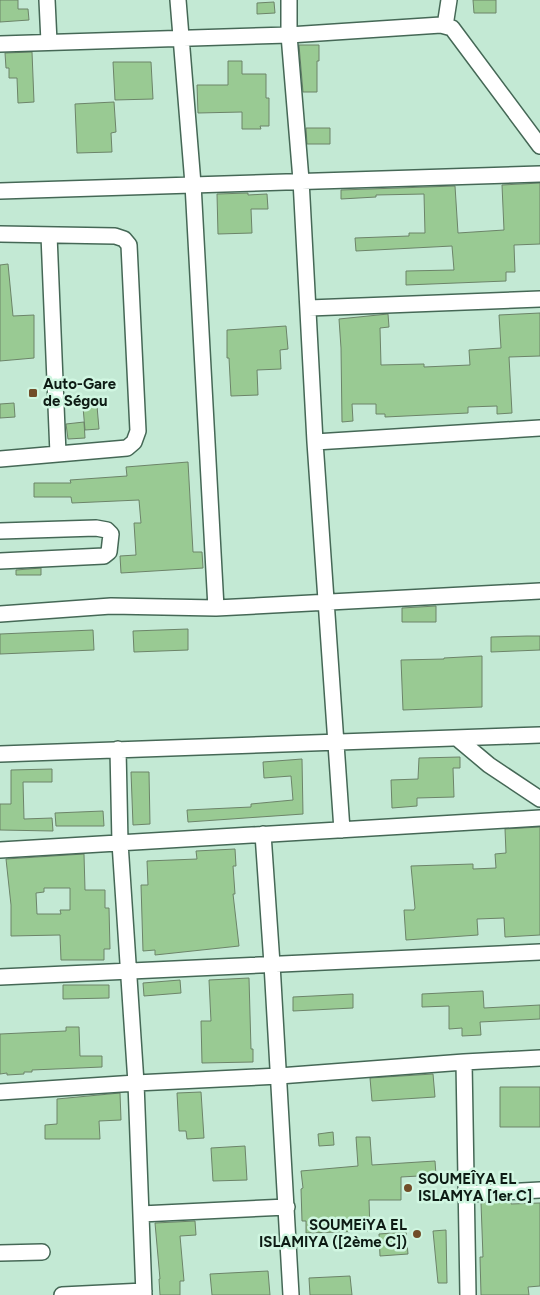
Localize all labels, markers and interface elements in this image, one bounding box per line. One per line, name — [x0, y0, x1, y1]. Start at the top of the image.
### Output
place label: Auto-Gare de Ségou — [43, 375, 117, 410]
marker: Auto-Gare de Ségou — [27, 387, 39, 399]
place label: SOUMEÎYA EL ISLAMYA [1er C] — [418, 1170, 532, 1205]
marker: SOUMEÎYA EL ISLAMYA [1er C] — [402, 1182, 414, 1194]
place label: SOUMEiYA EL ISLAMIYA ([2ème C]) — [259, 1216, 407, 1251]
marker: SOUMEiYA EL ISLAMIYA ([2ème C]) — [411, 1228, 423, 1240]

